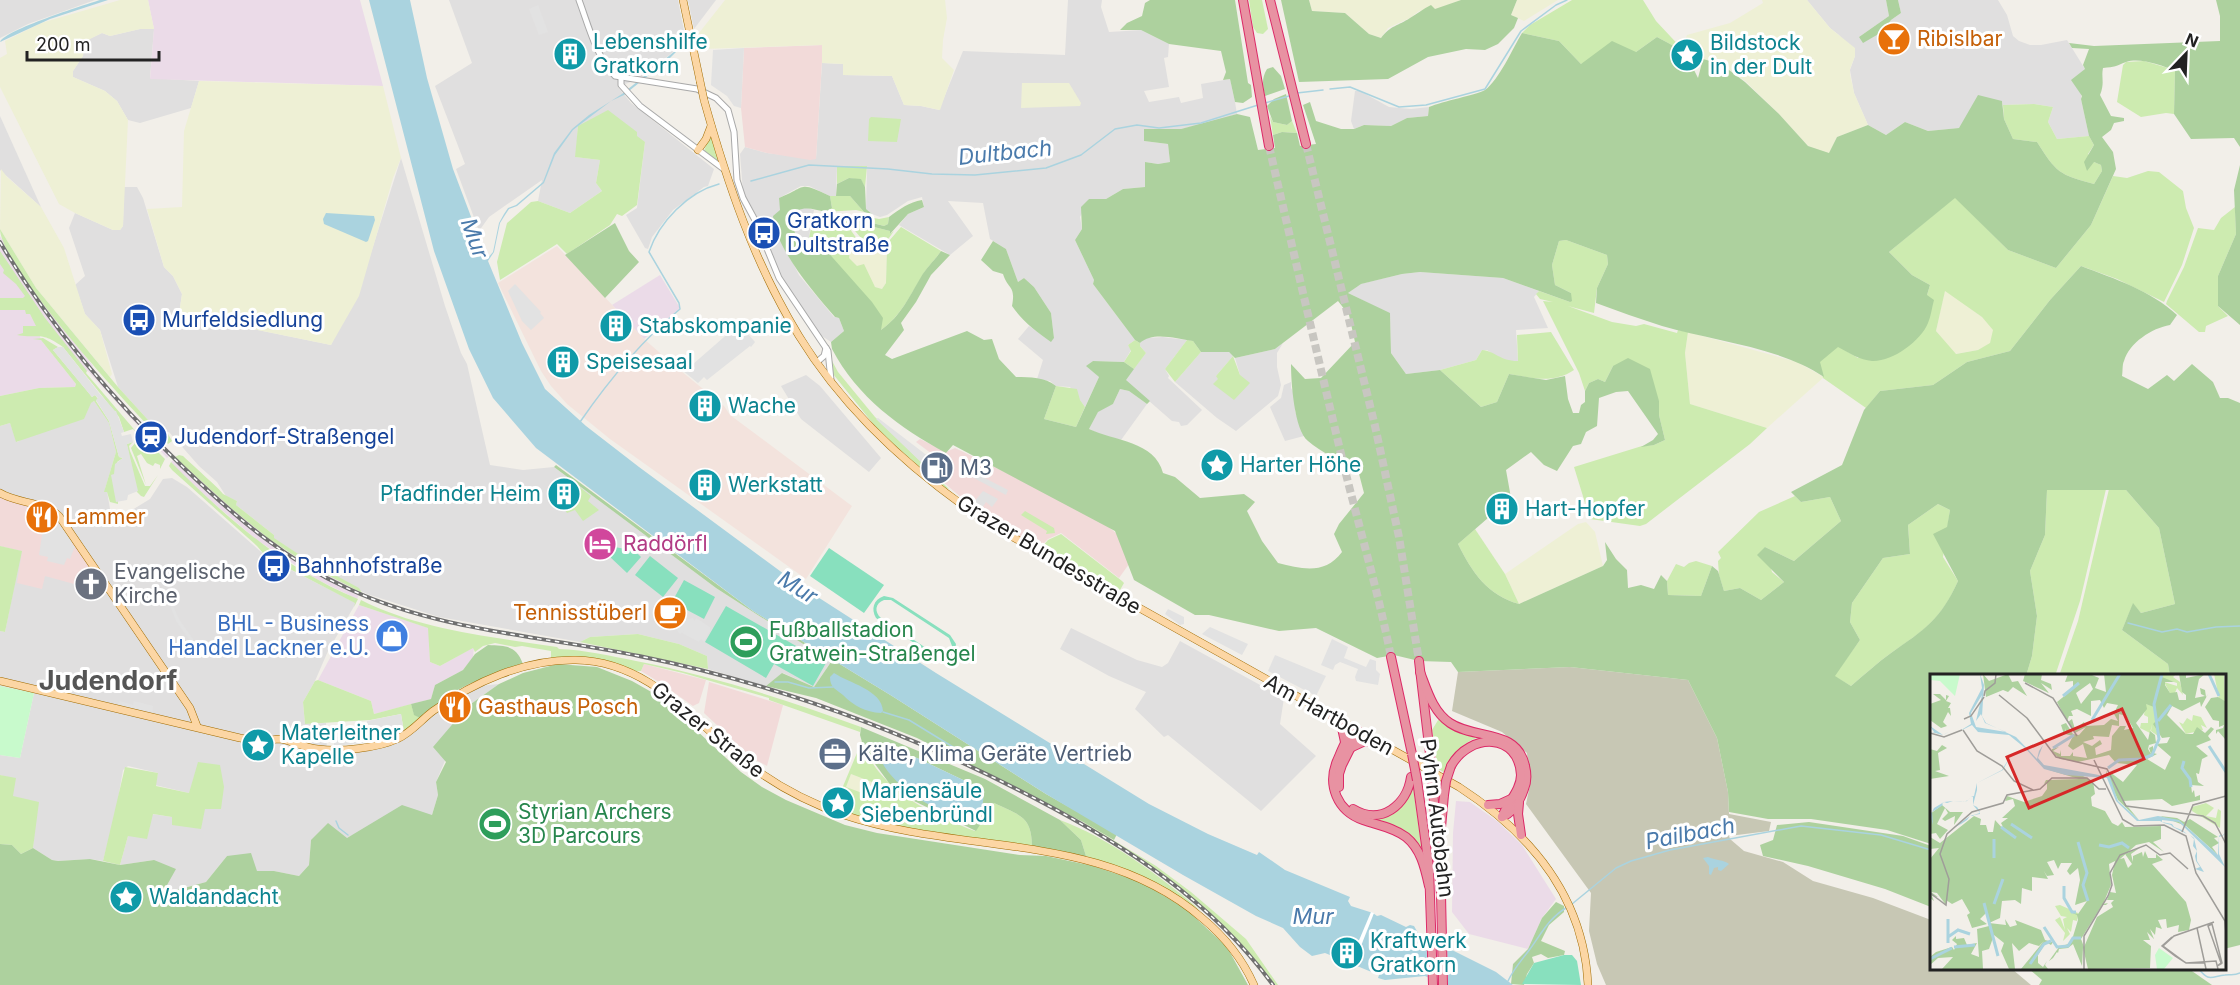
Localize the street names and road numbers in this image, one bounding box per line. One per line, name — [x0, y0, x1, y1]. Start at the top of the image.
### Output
street label: Grazer Bundesstraße — [953, 490, 1146, 619]
street label: Am Hartboden — [1260, 669, 1398, 760]
street label: Grazer Straße — [647, 676, 770, 783]
street label: Pyhrn Autobahn — [1415, 737, 1460, 899]

